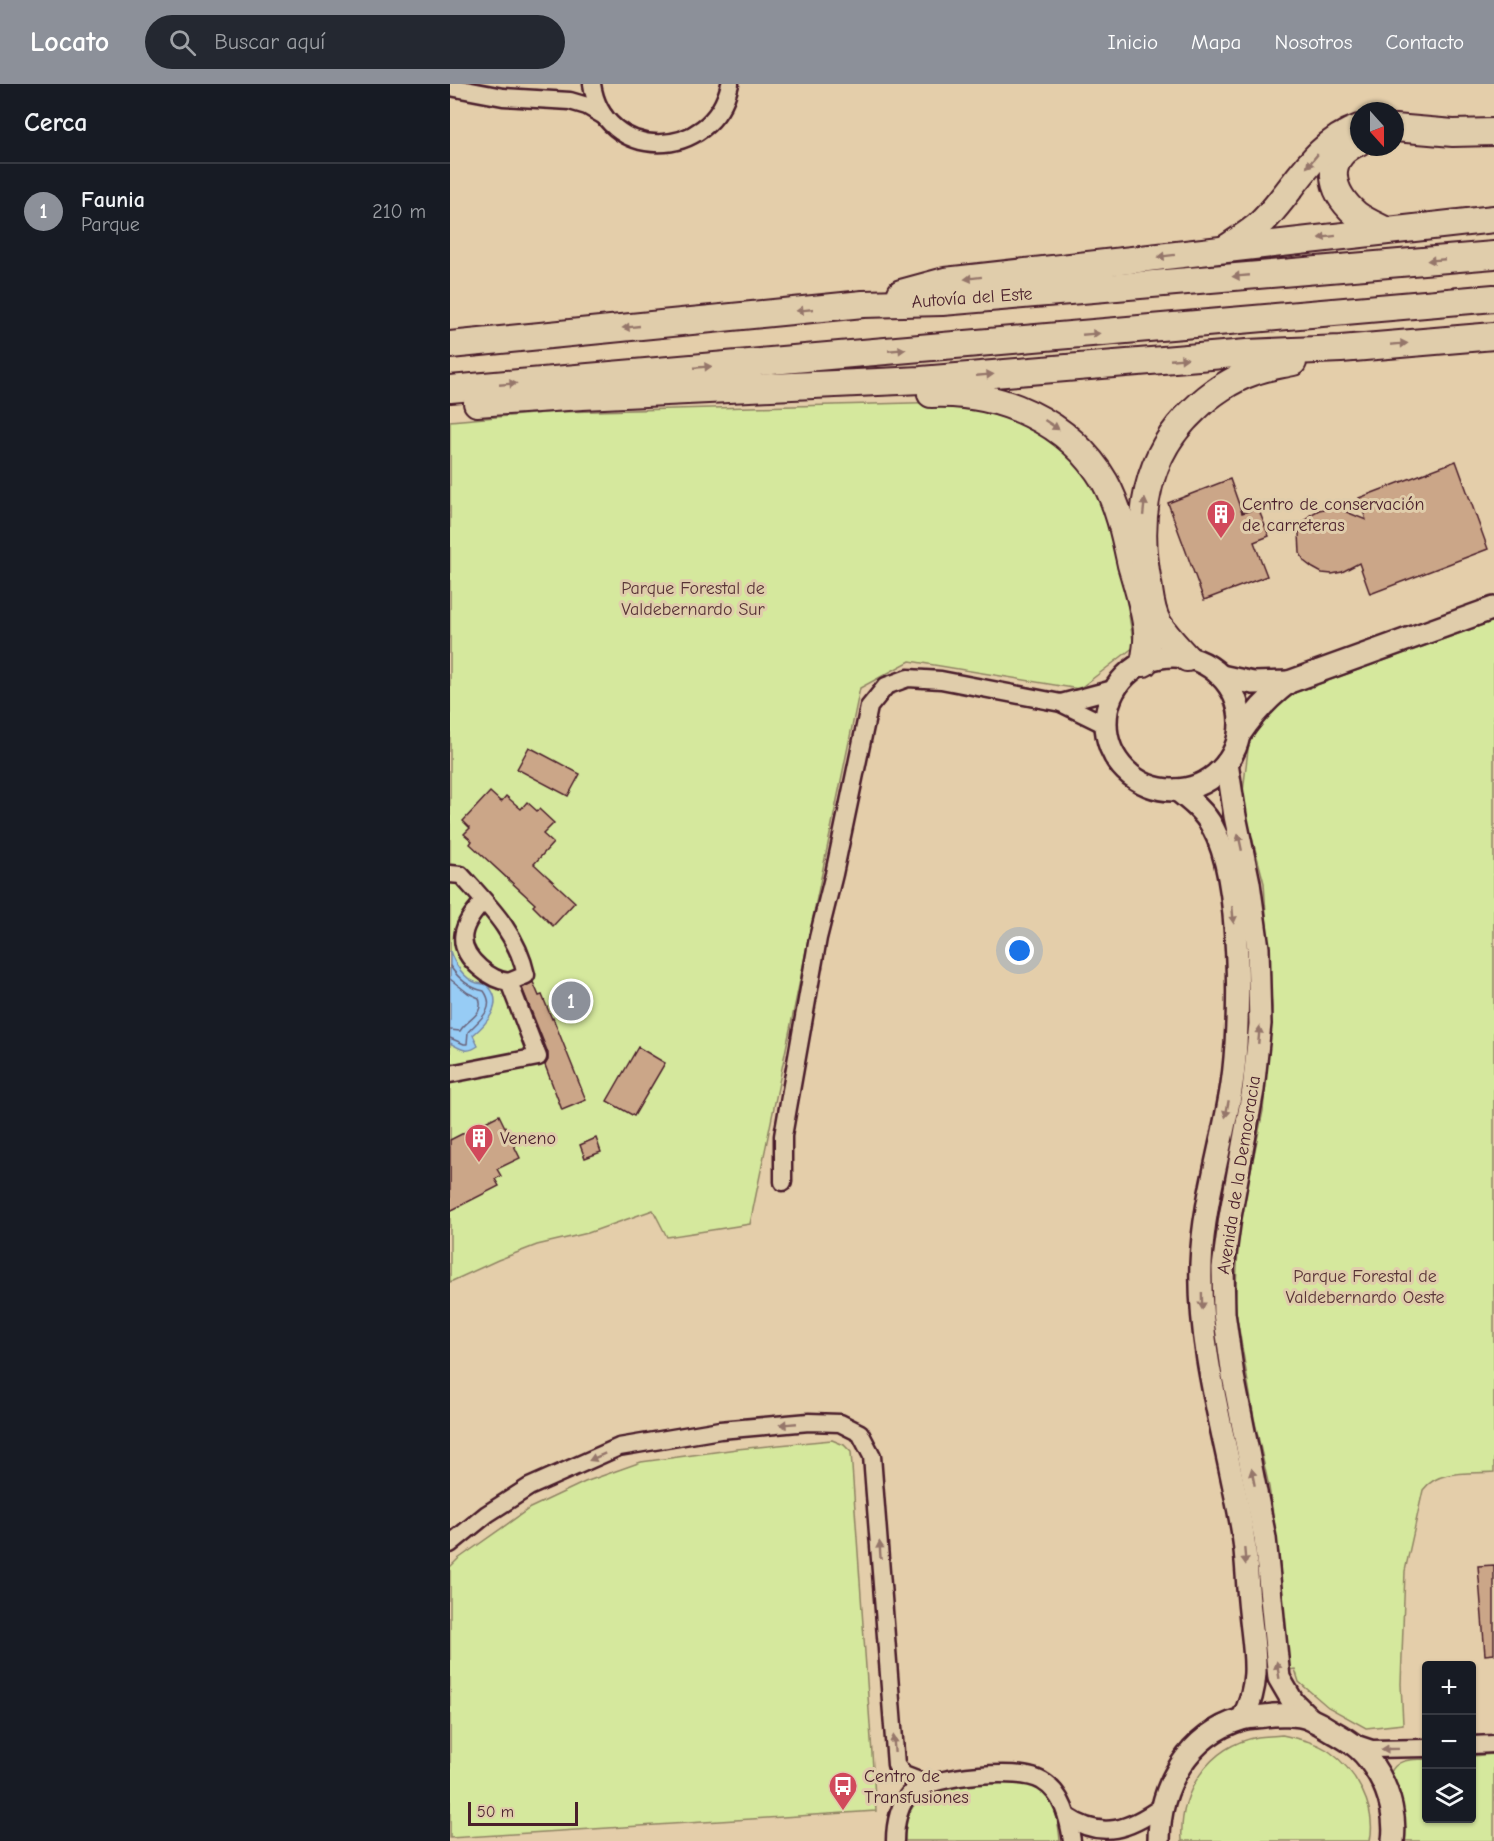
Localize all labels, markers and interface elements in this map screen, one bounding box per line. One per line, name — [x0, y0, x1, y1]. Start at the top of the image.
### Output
search box — [145, 15, 565, 69]
text: Locato — [30, 26, 109, 58]
icon: search — [166, 26, 199, 59]
text: Buscar aquí — [214, 29, 325, 55]
text: Inicio — [1107, 30, 1158, 54]
text: Mapa — [1191, 30, 1241, 54]
text: Nosotros — [1274, 30, 1353, 54]
text: Contacto — [1386, 30, 1464, 54]
north arrow — [1350, 102, 1404, 156]
text: Cerca — [24, 108, 88, 138]
one-way arrow — [1306, 153, 1319, 169]
text: Faunia — [81, 187, 145, 213]
text: 1 — [40, 200, 47, 223]
text: 210 m — [372, 200, 426, 223]
text: Parque — [81, 213, 140, 236]
one-way arrow — [1318, 232, 1337, 242]
one-way arrow — [1157, 251, 1176, 261]
one-way arrow — [1426, 255, 1445, 264]
one-way arrow — [1232, 272, 1251, 281]
one-way arrow — [963, 273, 982, 283]
street label: Autovía del Este — [911, 283, 1033, 313]
one-way arrow — [795, 305, 814, 315]
one-way arrow — [621, 322, 640, 332]
one-way arrow — [1082, 329, 1101, 338]
one-way arrow — [1390, 339, 1409, 349]
one-way arrow — [887, 345, 906, 355]
one-way arrow — [1169, 354, 1188, 364]
one-way arrow — [693, 362, 712, 372]
one-way arrow — [975, 370, 994, 380]
one-way arrow — [499, 379, 518, 388]
one-way arrow — [1044, 420, 1060, 431]
place label: Centro de conservación de carreteras — [1242, 494, 1425, 536]
one-way arrow — [1139, 498, 1149, 517]
building icon: Centro de conservación de carreteras — [1205, 498, 1237, 540]
park label: Parque Forestal de Valdebernardo Sur — [621, 578, 766, 620]
one-way arrow — [1235, 832, 1245, 851]
one-way arrow — [1228, 905, 1238, 924]
your location — [1005, 936, 1034, 965]
pin: 1 — [552, 978, 590, 1024]
one-way arrow — [1254, 1026, 1263, 1045]
street label: Avenida de la Democracia — [1213, 1074, 1265, 1276]
one-way arrow — [1222, 1099, 1231, 1118]
building icon: Veneno — [463, 1122, 495, 1164]
place label: Veneno — [500, 1128, 556, 1149]
park label: Parque Forestal de Valdebernardo Oeste — [1286, 1266, 1444, 1308]
one-way arrow — [1197, 1292, 1207, 1311]
one-way arrow — [778, 1419, 797, 1429]
one-way arrow — [587, 1452, 605, 1462]
one-way arrow — [1248, 1467, 1257, 1486]
one-way arrow — [875, 1540, 884, 1559]
one-way arrow — [1240, 1546, 1250, 1565]
one-way arrow — [1274, 1660, 1283, 1679]
map controls — [1422, 1661, 1476, 1823]
button: + — [1422, 1661, 1476, 1715]
button: − — [1422, 1715, 1476, 1769]
one-way arrow — [889, 1735, 899, 1754]
one-way arrow — [1380, 1744, 1399, 1754]
place label: Centro de Transfusiones — [864, 1766, 969, 1808]
button: layers — [1422, 1769, 1476, 1823]
bus stop icon: Centro de Transfusiones — [827, 1770, 859, 1812]
scale bar — [468, 1799, 578, 1826]
text: 50 m — [477, 1803, 514, 1821]

